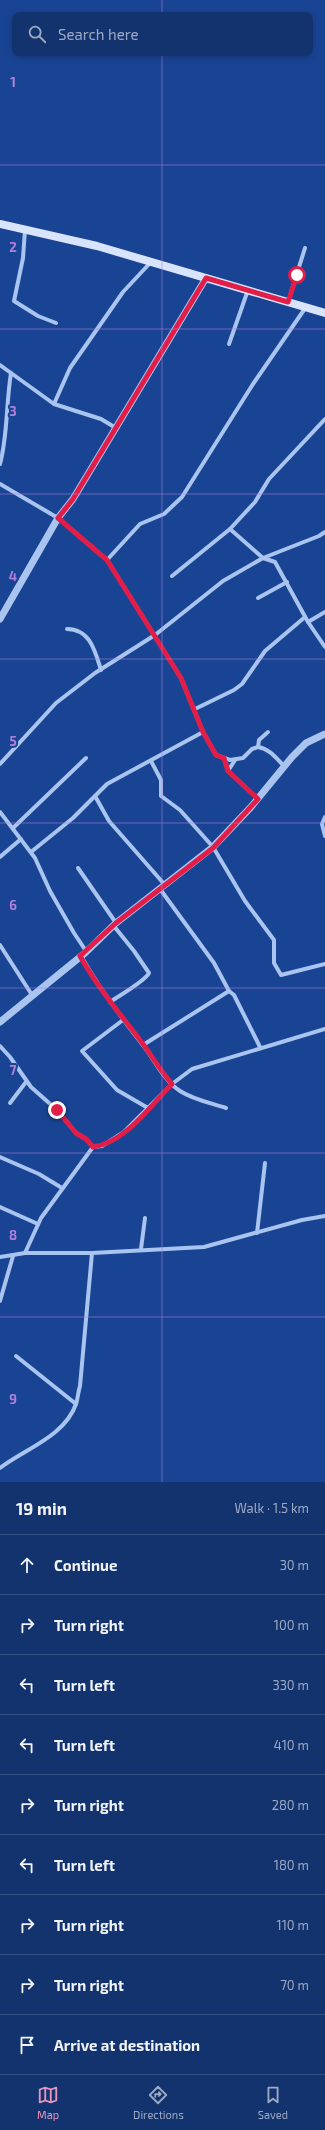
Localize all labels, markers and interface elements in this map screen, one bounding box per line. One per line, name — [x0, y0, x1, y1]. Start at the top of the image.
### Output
search box — [12, 12, 313, 56]
icon: search — [26, 23, 48, 45]
text: Search here — [58, 25, 139, 43]
text: 1 — [10, 74, 16, 90]
text: 2 — [9, 239, 17, 255]
route start — [288, 266, 306, 284]
text: 3 — [9, 403, 17, 419]
text: 4 — [9, 568, 17, 584]
text: 5 — [9, 733, 17, 749]
text: 6 — [9, 897, 17, 913]
text: 7 — [10, 1062, 17, 1078]
route end — [48, 1101, 66, 1119]
text: 8 — [9, 1227, 17, 1243]
text: 9 — [9, 1391, 17, 1407]
text: 19 min — [16, 1498, 67, 1518]
text: Walk · 1.5 km — [234, 1500, 309, 1516]
icon: ahead — [16, 1554, 38, 1576]
text: Continue — [54, 1556, 117, 1574]
text: 30 m — [280, 1557, 309, 1573]
icon: right — [16, 1614, 38, 1636]
text: Turn right — [54, 1616, 124, 1634]
text: 100 m — [274, 1617, 309, 1633]
icon: left — [16, 1674, 38, 1696]
text: Turn left — [54, 1676, 115, 1694]
text: 330 m — [272, 1677, 309, 1693]
icon: left — [16, 1734, 38, 1756]
text: Turn left — [54, 1736, 115, 1754]
text: 410 m — [274, 1737, 309, 1753]
icon: right — [16, 1794, 38, 1816]
text: Turn right — [54, 1796, 124, 1814]
text: 280 m — [272, 1797, 309, 1813]
icon: left — [16, 1854, 38, 1876]
text: Turn left — [54, 1856, 115, 1874]
text: 180 m — [274, 1857, 309, 1873]
icon: right — [16, 1914, 38, 1936]
text: Turn right — [54, 1916, 124, 1934]
text: 110 m — [277, 1917, 309, 1933]
icon: right — [16, 1974, 38, 1996]
text: Turn right — [54, 1976, 124, 1994]
text: 70 m — [280, 1977, 309, 1993]
icon: arrive — [16, 2034, 38, 2056]
text: Arrive at destination — [54, 2036, 200, 2054]
tab: Map — [37, 2084, 59, 2121]
tab: Directions — [133, 2084, 184, 2121]
tab: Saved — [258, 2084, 288, 2121]

